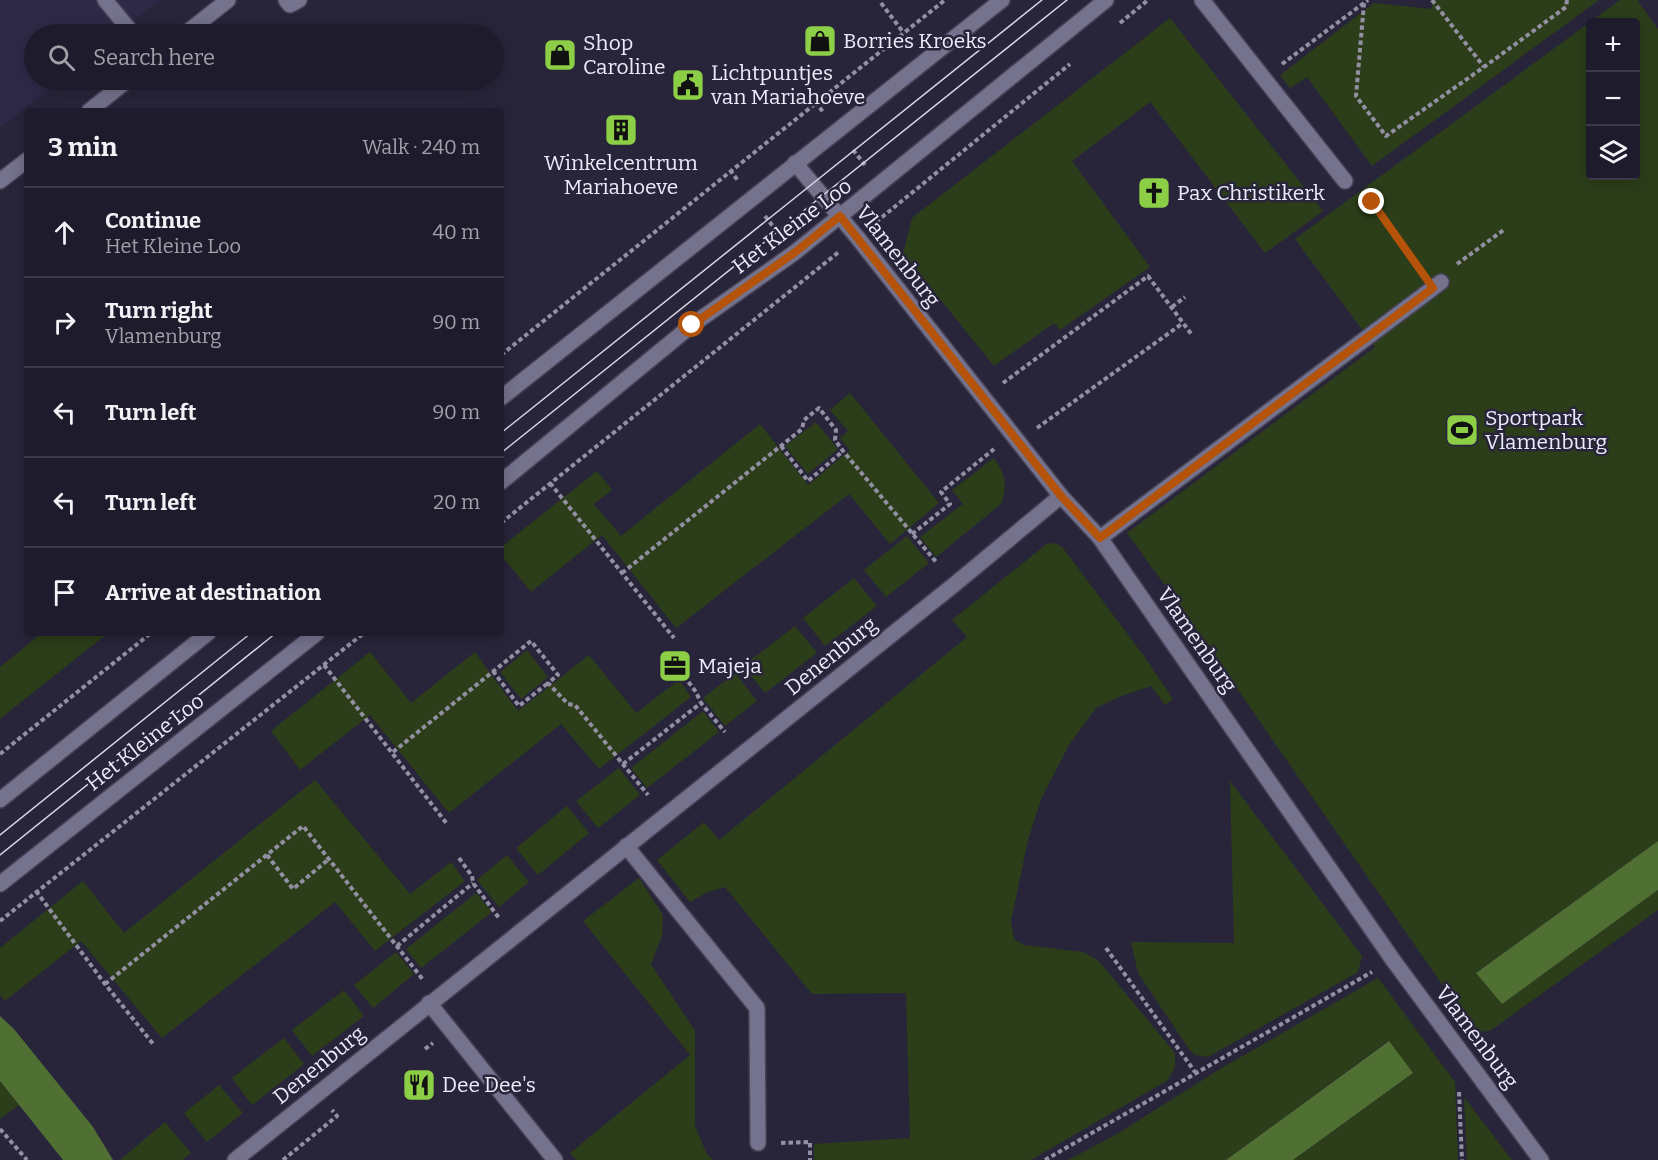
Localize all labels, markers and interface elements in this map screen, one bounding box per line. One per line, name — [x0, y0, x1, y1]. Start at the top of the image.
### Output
map controls — [1586, 18, 1640, 180]
button: + — [1586, 18, 1640, 72]
shop icon: Borries Kroeks — [802, 23, 838, 59]
search box — [24, 24, 504, 90]
place label: Borries Kroeks — [843, 28, 987, 54]
place label: Shop Caroline — [583, 30, 666, 80]
shop icon: Shop Caroline — [542, 37, 578, 73]
icon: search — [45, 41, 78, 74]
text: Search here — [93, 44, 215, 71]
place label: Lichtpuntjes van Mariahoeve — [710, 60, 865, 110]
public building icon: Lichtpuntjes van Mariahoeve — [670, 67, 706, 103]
button: − — [1586, 72, 1640, 126]
building icon: Winkelcentrum Mariahoeve — [603, 112, 639, 148]
button: layers — [1586, 126, 1640, 180]
text: 3 min — [48, 132, 117, 163]
text: Walk · 240 m — [362, 135, 480, 159]
place label: Winkelcentrum Mariahoeve — [544, 150, 698, 200]
street label: Het Kleine Loo — [727, 173, 857, 279]
church icon: Pax Christikerk — [1136, 175, 1172, 211]
place label: Pax Christikerk — [1177, 180, 1325, 206]
route end — [1358, 188, 1384, 214]
street label: Vlamenburg — [850, 200, 946, 312]
text: Continue — [105, 207, 201, 234]
icon: ahead — [48, 216, 81, 249]
text: 40 m — [432, 220, 480, 244]
text: Het Kleine Loo — [105, 234, 241, 258]
text: Turn right — [105, 297, 213, 324]
icon: right — [48, 306, 81, 339]
text: 90 m — [432, 310, 480, 334]
route start — [678, 311, 704, 337]
text: Vlamenburg — [105, 324, 221, 348]
icon: left — [48, 396, 81, 429]
text: Turn left — [105, 399, 197, 426]
text: 90 m — [432, 400, 480, 424]
place label: Sportpark Vlamenburg — [1485, 405, 1607, 455]
sports icon: Sportpark Vlamenburg — [1444, 412, 1480, 448]
icon: left — [48, 486, 81, 519]
text: Turn left — [105, 489, 197, 516]
text: 20 m — [433, 490, 480, 514]
icon: arrive — [48, 576, 81, 609]
text: Arrive at destination — [105, 579, 321, 606]
street label: Vlamenburg — [1151, 583, 1243, 698]
street label: Denenburg — [780, 611, 882, 701]
office icon: Majeja — [657, 648, 693, 684]
place label: Majeja — [698, 653, 762, 679]
street label: Het Kleine Loo — [81, 688, 209, 796]
street label: Vlamenburg — [1430, 980, 1524, 1094]
street label: Denenburg — [268, 1020, 370, 1110]
restaurant icon: Dee Dee's — [401, 1067, 437, 1103]
place label: Dee Dee's — [442, 1072, 536, 1098]

